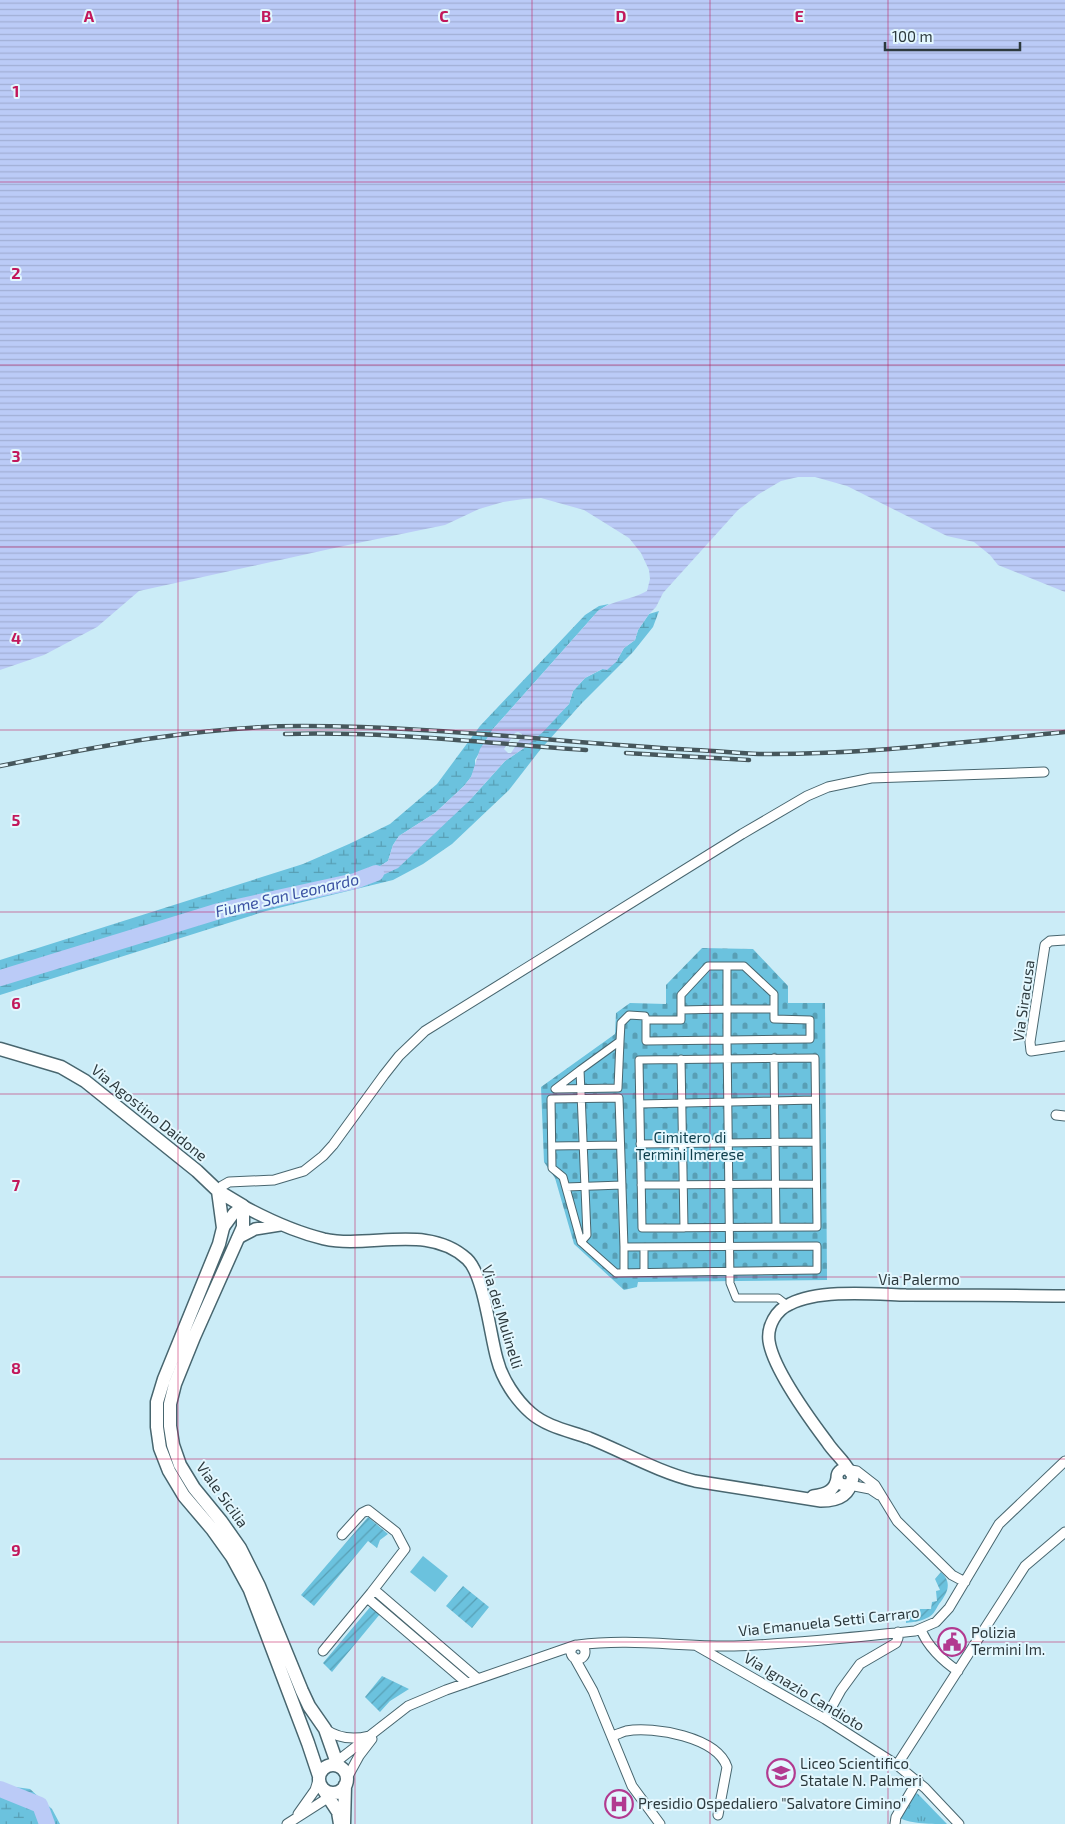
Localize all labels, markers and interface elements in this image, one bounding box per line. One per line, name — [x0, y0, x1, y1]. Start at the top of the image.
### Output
text: A — [84, 6, 95, 25]
text: B — [261, 6, 271, 25]
text: C — [439, 6, 449, 25]
text: D — [616, 6, 627, 25]
text: E — [794, 6, 804, 25]
scale bar — [885, 20, 1020, 52]
text: 100 m — [892, 27, 933, 45]
text: 1 — [13, 81, 19, 100]
text: 2 — [11, 263, 21, 282]
text: 3 — [11, 446, 21, 465]
text: 4 — [11, 628, 21, 647]
text: 5 — [12, 810, 21, 829]
water label: Fiume San Leonardo — [213, 869, 361, 920]
street label: Via Siracusa — [1008, 959, 1038, 1043]
text: 6 — [11, 993, 21, 1012]
street label: Via Agostino Daidone — [88, 1060, 211, 1164]
park label: Cimitero di Termini Imerese — [636, 1128, 744, 1163]
text: 7 — [12, 1175, 21, 1194]
street label: Via dei Mulinelli — [479, 1263, 527, 1371]
street label: Via Palermo — [878, 1270, 960, 1288]
text: 8 — [11, 1358, 21, 1377]
street label: Viale Sicilia — [193, 1458, 253, 1531]
text: 9 — [11, 1540, 21, 1559]
street label: Via Emanuela Setti Carraro — [737, 1603, 920, 1639]
place label: Polizia Termini Im. — [971, 1623, 1045, 1658]
public building icon: Polizia Termini Im. — [937, 1627, 967, 1657]
street label: Via Ignazio Candioto — [741, 1648, 868, 1734]
place label: Liceo Scientifico Statale N. Palmeri — [800, 1754, 922, 1789]
school or university icon: Liceo Scientifico Statale N. Palmeri — [766, 1758, 796, 1788]
hospital icon: Presidio Ospedaliero "Salvatore Cimino" — [604, 1789, 634, 1819]
place label: Presidio Ospedaliero "Salvatore Cimino" — [638, 1794, 906, 1812]

